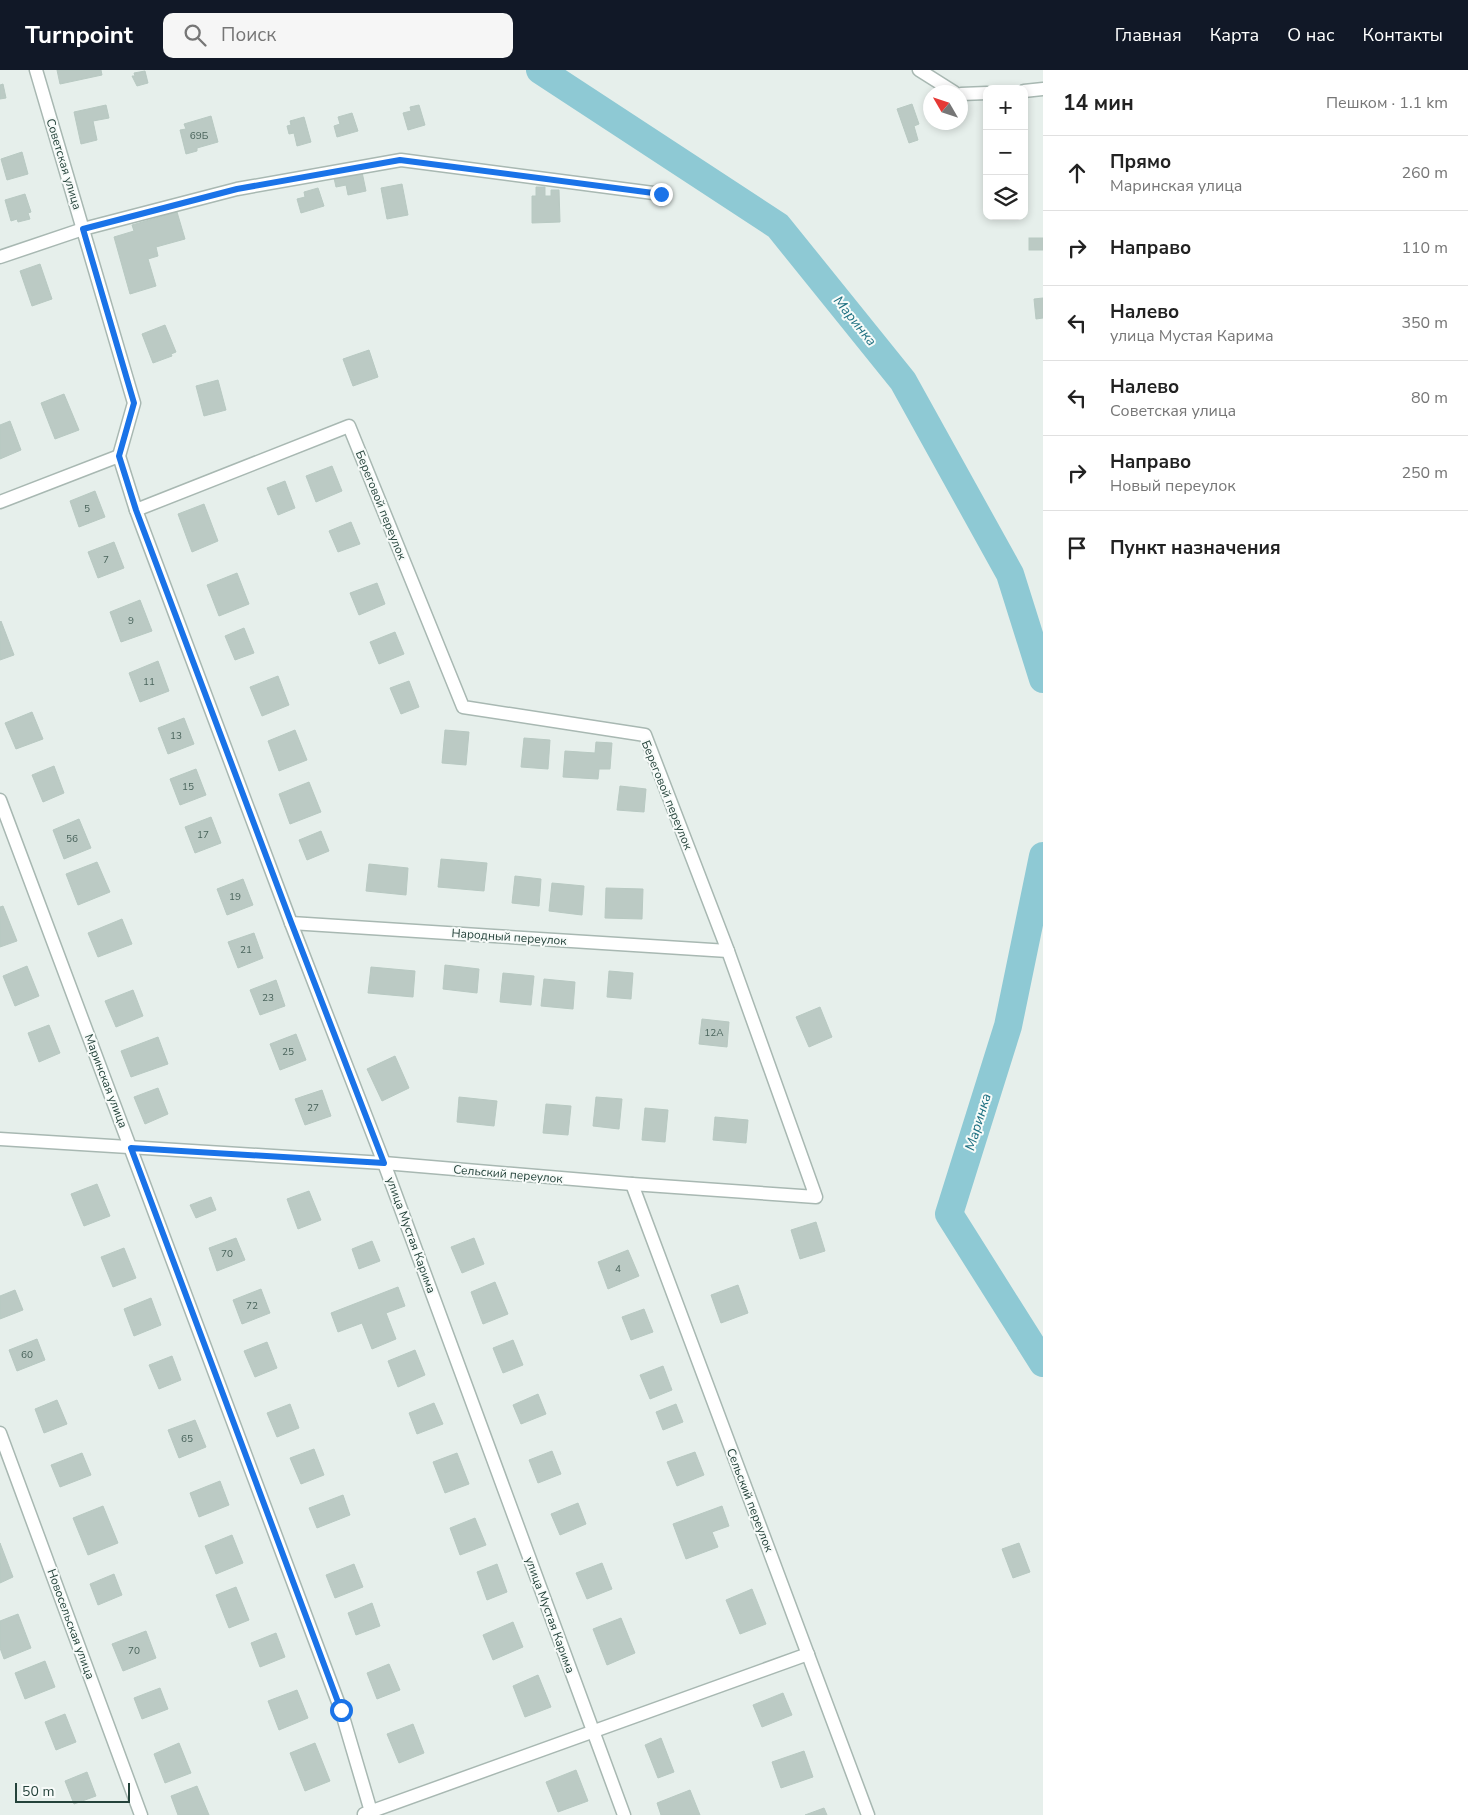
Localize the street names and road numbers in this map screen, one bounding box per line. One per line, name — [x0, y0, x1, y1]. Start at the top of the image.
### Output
street label: Советская улица — [43, 116, 85, 212]
street label: Береговой переулок — [352, 448, 410, 563]
street label: Береговой переулок — [638, 738, 696, 853]
street label: Народный переулок — [451, 925, 568, 949]
street label: Маринская улица — [81, 1032, 131, 1130]
street label: Сельский переулок — [453, 1161, 564, 1187]
street label: улица Мустая Карима — [382, 1175, 440, 1295]
street label: Сельский переулок — [723, 1446, 777, 1555]
street label: улица Мустая Карима — [521, 1555, 579, 1675]
street label: Новосельская улица — [44, 1567, 98, 1681]

